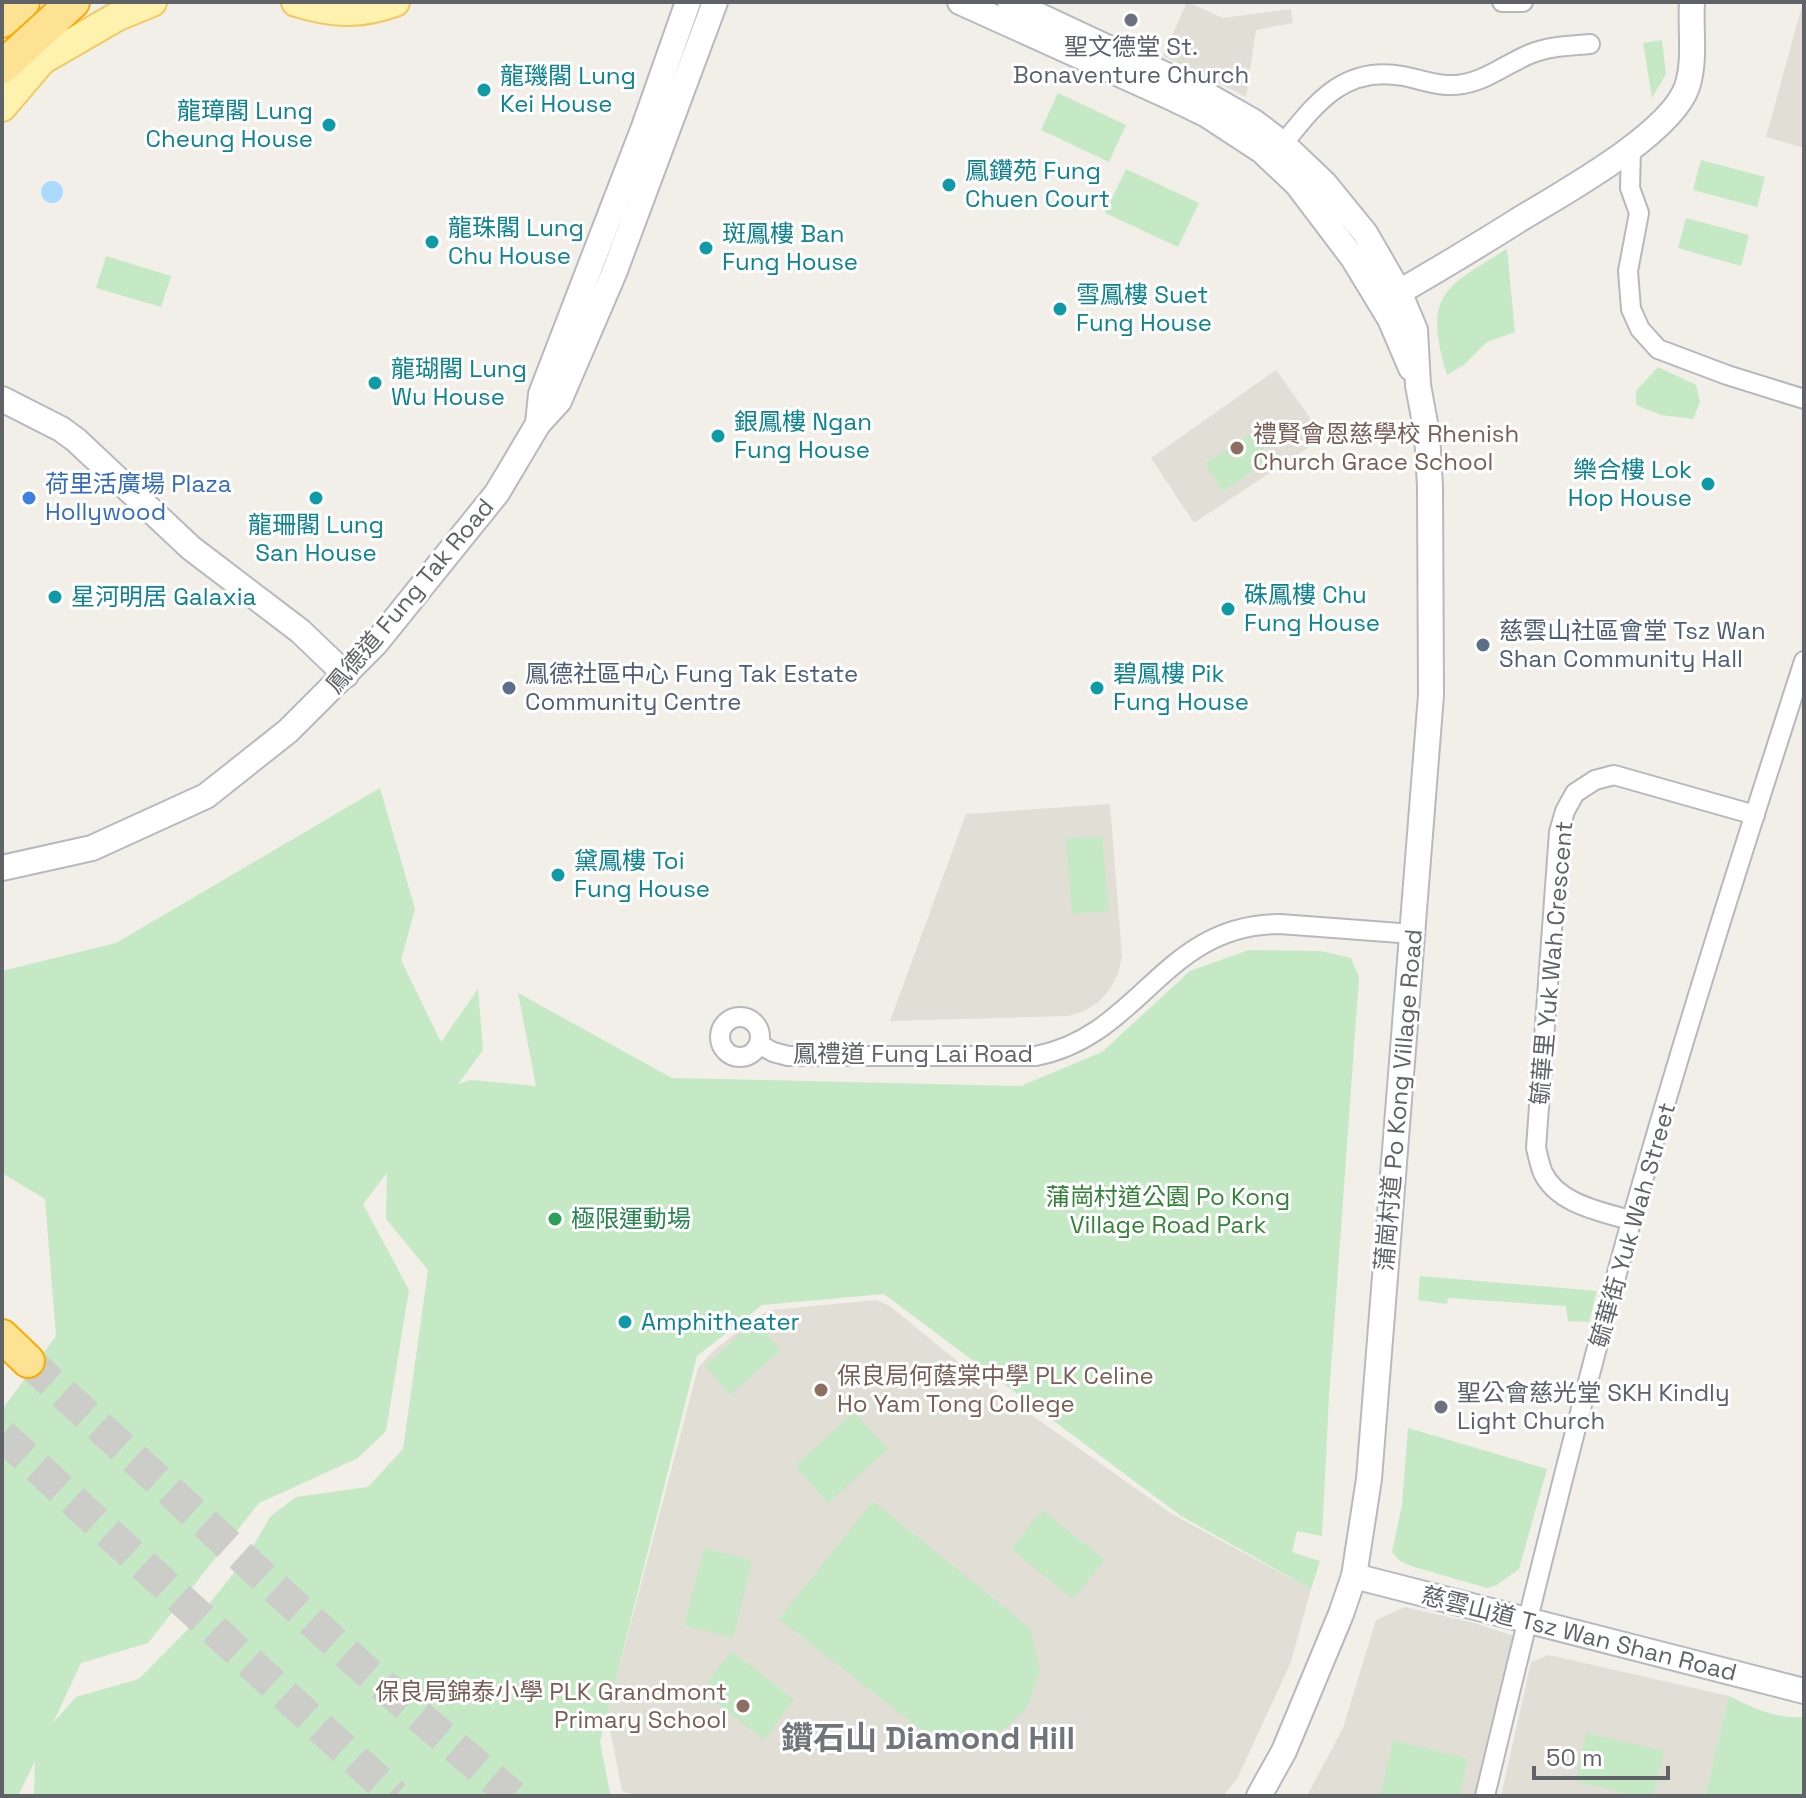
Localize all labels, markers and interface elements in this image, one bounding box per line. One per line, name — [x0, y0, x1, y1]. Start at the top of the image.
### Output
marker: 聖文德堂 St. Bonaventure Church — [1122, 11, 1140, 29]
place label: 聖文德堂 St. Bonaventure Church — [1013, 31, 1249, 90]
place label: 龍璣閣 Lung Kei House — [500, 60, 636, 119]
marker: 龍璣閣 Lung Kei House — [475, 81, 493, 99]
place label: 龍璋閣 Lung Cheung House — [146, 95, 313, 154]
marker: 龍璋閣 Lung Cheung House — [320, 116, 338, 134]
place label: 鳳鑽苑 Fung Chuen Court — [965, 155, 1110, 214]
marker: 鳳鑽苑 Fung Chuen Court — [940, 176, 958, 194]
place label: 龍珠閣 Lung Chu House — [448, 212, 584, 271]
place label: 斑鳳樓 Ban Fung House — [722, 218, 858, 277]
marker: 龍珠閣 Lung Chu House — [423, 233, 441, 251]
marker: 斑鳳樓 Ban Fung House — [697, 239, 715, 257]
place label: 雪鳳樓 Suet Fung House — [1076, 279, 1212, 338]
marker: 雪鳳樓 Suet Fung House — [1051, 300, 1069, 318]
place label: 龍瑚閣 Lung Wu House — [391, 353, 527, 412]
marker: 龍瑚閣 Lung Wu House — [366, 374, 384, 392]
place label: 銀鳳樓 Ngan Fung House — [734, 406, 872, 465]
place label: 禮賢會恩慈學校 Rhenish Church Grace School — [1253, 418, 1519, 477]
marker: 銀鳳樓 Ngan Fung House — [709, 427, 727, 445]
marker: 禮賢會恩慈學校 Rhenish Church Grace School — [1228, 439, 1246, 457]
place label: 樂合樓 Lok Hop House — [1568, 454, 1692, 513]
place label: 荷里活廣場 Plaza Hollywood — [45, 468, 232, 527]
marker: 樂合樓 Lok Hop House — [1699, 475, 1717, 493]
marker: 荷里活廣場 Plaza Hollywood — [20, 489, 38, 507]
marker: 龍珊閣 Lung San House — [307, 489, 325, 507]
street label: 鳳德道 Fung Tak Road — [319, 492, 500, 700]
place label: 龍珊閣 Lung San House — [248, 509, 384, 568]
place label: 硃鳳樓 Chu Fung House — [1244, 579, 1380, 638]
place label: 星河明居 Galaxia — [71, 581, 257, 612]
marker: 星河明居 Galaxia — [46, 588, 64, 606]
marker: 硃鳳樓 Chu Fung House — [1219, 600, 1237, 618]
place label: 慈雲山社區會堂 Tsz Wan Shan Community Hall — [1499, 615, 1766, 674]
marker: 慈雲山社區會堂 Tsz Wan Shan Community Hall — [1474, 636, 1492, 654]
place label: 鳳德社區中心 Fung Tak Estate Community Centre — [525, 658, 858, 717]
place label: 碧鳳樓 Pik Fung House — [1113, 658, 1249, 717]
marker: 鳳德社區中心 Fung Tak Estate Community Centre — [500, 679, 518, 697]
marker: 碧鳳樓 Pik Fung House — [1088, 679, 1106, 697]
street label: 毓華里 Yuk Wah Crescent — [1524, 820, 1579, 1106]
place label: 黛鳳樓 Toi Fung House — [574, 845, 710, 904]
marker: 黛鳳樓 Toi Fung House — [549, 866, 567, 884]
street label: 蒲崗村道 Po Kong Village Road — [1368, 928, 1429, 1272]
street label: 鳳禮道 Fung Lai Road — [793, 1038, 1033, 1069]
street label: 毓華街 Yuk Wah Street — [1583, 1099, 1682, 1351]
park label: 蒲崗村道公園 Po Kong Village Road Park — [1046, 1181, 1290, 1240]
place label: 極限運動場 — [571, 1203, 691, 1234]
marker: 極限運動場 — [546, 1210, 564, 1228]
place label: Amphitheater — [641, 1306, 800, 1337]
marker: Amphitheater — [616, 1313, 634, 1331]
place label: 保良局何蔭棠中學 PLK Celine Ho Yam Tong College — [837, 1360, 1154, 1419]
place label: 聖公會慈光堂 SKH Kindly Light Church — [1457, 1377, 1730, 1436]
marker: 保良局何蔭棠中學 PLK Celine Ho Yam Tong College — [812, 1381, 830, 1399]
marker: 聖公會慈光堂 SKH Kindly Light Church — [1432, 1398, 1450, 1416]
street label: 慈雲山道 Tsz Wan Shan Road — [1418, 1579, 1740, 1688]
place label: 保良局錦泰小學 PLK Grandmont Primary School — [375, 1676, 727, 1735]
marker: 保良局錦泰小學 PLK Grandmont Primary School — [734, 1697, 752, 1715]
district label: 鑽石山 Diamond Hill — [781, 1718, 1075, 1758]
scale bar — [1534, 1730, 1668, 1780]
text: 50 m — [1546, 1742, 1603, 1773]

